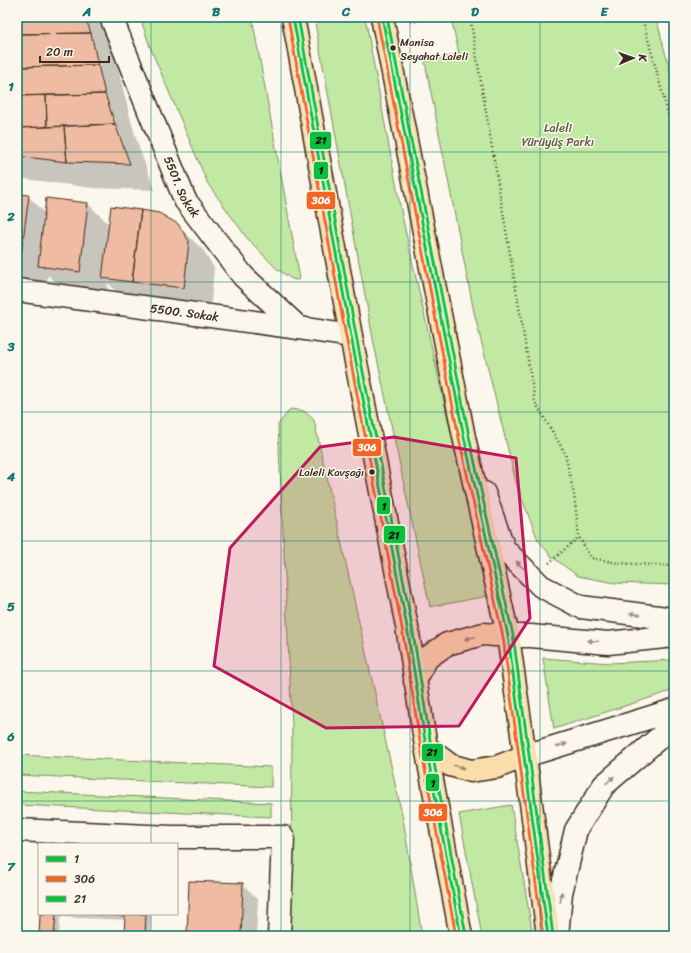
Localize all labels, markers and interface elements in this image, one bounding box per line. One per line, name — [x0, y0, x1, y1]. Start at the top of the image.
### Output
text: A — [82, 0, 91, 23]
text: B — [212, 0, 221, 23]
text: C — [341, 0, 351, 23]
text: D — [471, 0, 479, 23]
text: E — [600, 0, 609, 23]
place label: Manisa Seyahat Laleli — [400, 33, 469, 66]
scale bar — [40, 38, 109, 64]
north arrow — [613, 38, 653, 78]
text: 20 m — [46, 41, 73, 63]
marker: Manisa Seyahat Laleli — [388, 43, 398, 53]
text: K — [633, 53, 652, 63]
text: 1 — [8, 75, 14, 98]
park label: Laleli Yürüyüş Parkı — [522, 117, 594, 153]
line badge: 21 — [309, 131, 332, 150]
text: 21 — [314, 131, 327, 150]
street label: 5501. Sokak — [157, 153, 206, 223]
line badge: 1 — [313, 161, 329, 180]
text: 1 — [319, 161, 324, 180]
line badge: 306 — [306, 191, 336, 210]
text: 306 — [310, 191, 331, 210]
text: 2 — [6, 205, 15, 228]
street label: 5500. Sokak — [149, 297, 221, 328]
text: 3 — [6, 335, 15, 358]
line badge: 306 — [352, 438, 382, 457]
text: 306 — [356, 438, 377, 457]
place label: Laleli Kavşağı — [299, 463, 364, 482]
text: 4 — [6, 465, 16, 488]
marker: Laleli Kavşağı — [367, 467, 377, 477]
line badge: 1 — [376, 496, 391, 515]
text: 1 — [382, 497, 387, 516]
line badge: 21 — [383, 525, 406, 544]
text: 21 — [387, 526, 400, 545]
one-way arrow — [515, 560, 525, 570]
text: 5 — [7, 595, 15, 618]
one-way arrow — [629, 611, 641, 617]
one-way arrow — [464, 635, 476, 641]
one-way arrow — [587, 638, 599, 645]
text: 6 — [6, 725, 15, 748]
one-way arrow — [557, 741, 569, 747]
line badge: 21 — [421, 743, 444, 762]
text: 21 — [425, 743, 438, 762]
one-way arrow — [453, 764, 465, 770]
line badge: 1 — [425, 773, 440, 792]
text: 1 — [431, 774, 436, 793]
one-way arrow — [605, 775, 616, 784]
line badge: 306 — [418, 803, 448, 822]
text: 306 — [422, 803, 443, 822]
legend — [38, 843, 178, 915]
text: 1 — [74, 848, 79, 870]
text: 7 — [7, 855, 16, 878]
text: 306 — [74, 868, 95, 890]
text: 21 — [74, 888, 86, 910]
one-way arrow — [558, 891, 564, 903]

